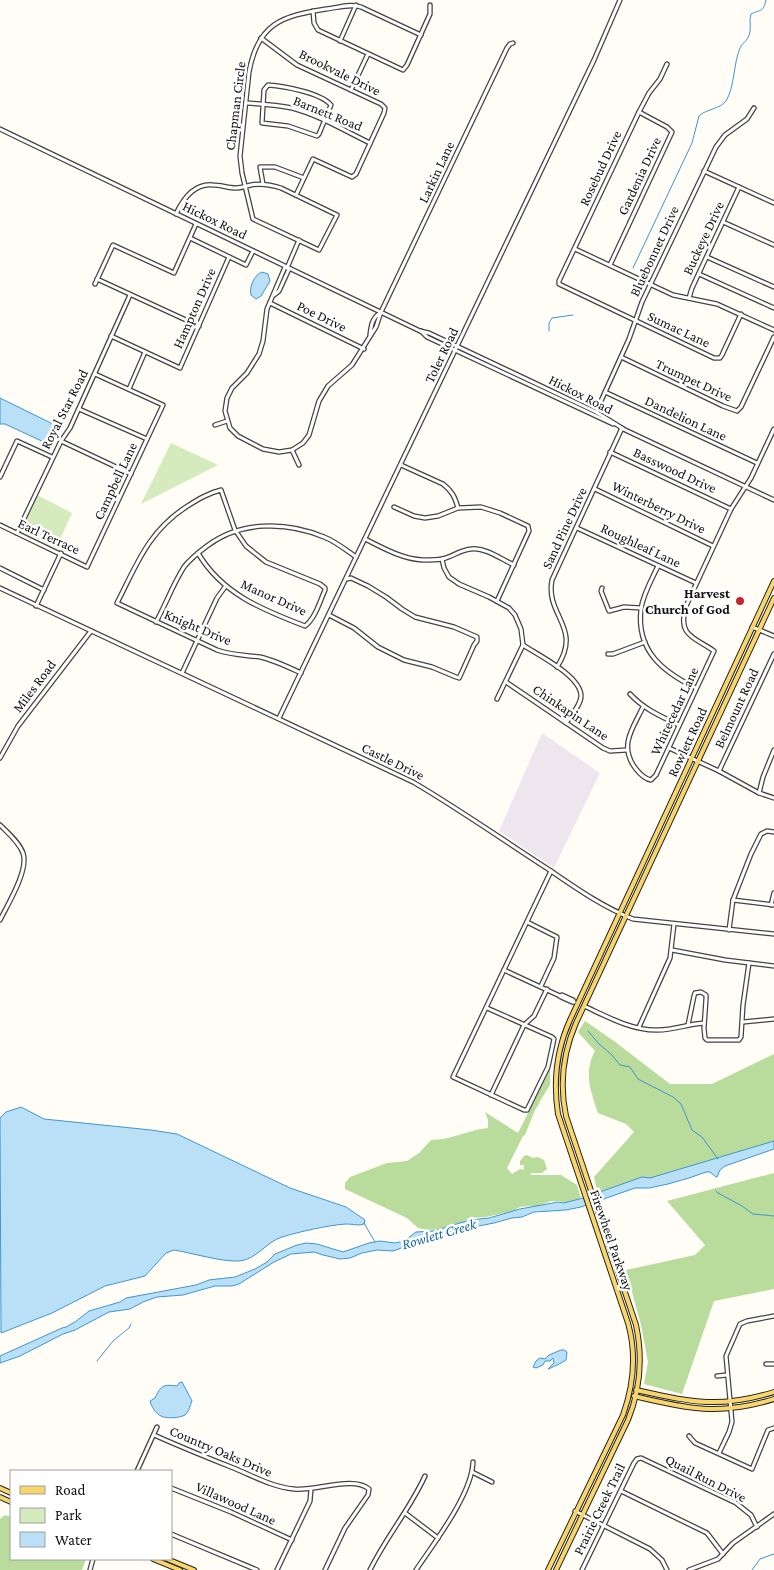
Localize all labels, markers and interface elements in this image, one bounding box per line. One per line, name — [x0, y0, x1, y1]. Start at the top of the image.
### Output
street label: Brookvale Drive — [297, 45, 383, 99]
street label: Chapman Circle — [222, 61, 248, 151]
street label: Barnett Road — [291, 92, 365, 134]
street label: Rosebud Drive — [576, 128, 624, 208]
street label: Gardenia Drive — [614, 134, 664, 218]
street label: Larkin Lane — [415, 139, 457, 205]
street label: Hickox Road — [180, 198, 250, 243]
street label: Buckeye Drive — [679, 199, 727, 277]
street label: Bluebonnet Drive — [626, 203, 682, 299]
street label: Hampton Drive — [169, 265, 219, 351]
street label: Poe Drive — [295, 297, 349, 335]
street label: Sumac Lane — [645, 308, 713, 350]
street label: Toler Road — [421, 324, 462, 385]
street label: Trumpet Drive — [653, 355, 735, 405]
street label: Royal Star Road — [37, 366, 91, 451]
street label: Hickox Road — [546, 371, 616, 417]
street label: Dandelion Lane — [643, 392, 729, 444]
street label: Campbell Lane — [90, 440, 140, 522]
street label: Basswood Drive — [631, 444, 719, 496]
street label: Winterberry Drive — [610, 477, 708, 537]
street label: Sand Pine Drive — [538, 485, 590, 571]
street label: Earl Terrace — [15, 515, 83, 557]
street label: Roughleaf Lane — [598, 519, 684, 571]
street label: Manor Drive — [238, 575, 310, 619]
place label: Harvest Church of God — [645, 585, 731, 617]
marker: Harvest Church of God — [734, 595, 746, 607]
street label: Knight Drive — [162, 606, 234, 648]
street label: Miles Road — [9, 656, 59, 715]
street label: Whitecedar Lane — [647, 664, 701, 758]
street label: Belmount Road — [711, 665, 762, 750]
street label: Chinkapin Lane — [530, 681, 612, 743]
street label: Rowlett Road — [664, 704, 710, 779]
street label: Castle Drive — [359, 739, 427, 783]
street label: Firewheel Parkway — [587, 1188, 637, 1293]
water label: Rowlett Creek — [400, 1215, 480, 1252]
street label: Country Oaks Drive — [167, 1422, 275, 1480]
street label: Quail Run Drive — [663, 1451, 749, 1505]
street label: Prairie Creek Trail — [570, 1460, 628, 1557]
legend — [10, 1470, 172, 1560]
street label: Villawood Lane — [193, 1478, 279, 1528]
text: Road — [55, 1482, 86, 1498]
text: Park — [55, 1507, 82, 1523]
text: Water — [55, 1532, 92, 1548]

